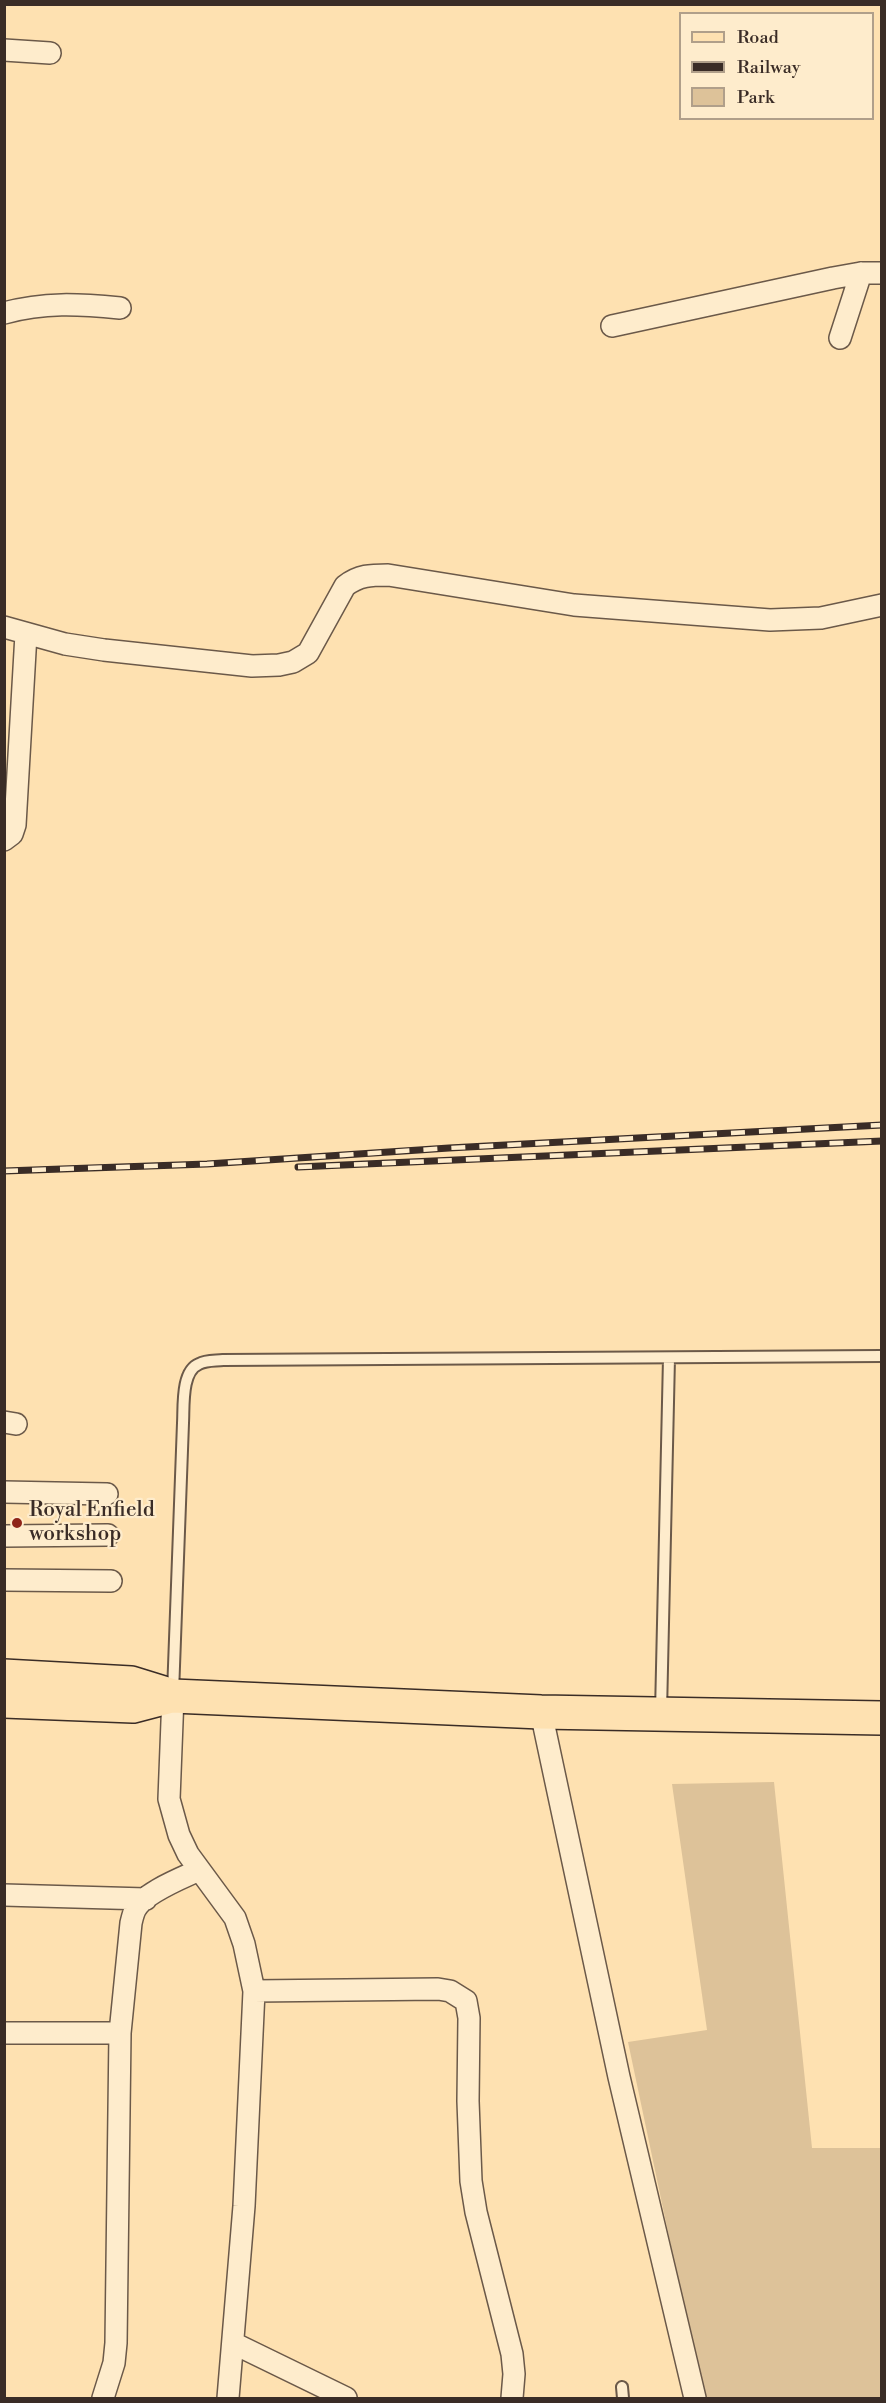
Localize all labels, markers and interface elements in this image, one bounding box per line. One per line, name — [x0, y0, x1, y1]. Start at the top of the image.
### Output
legend — [679, 12, 874, 120]
text: Road — [737, 26, 779, 49]
text: Railway — [737, 56, 800, 79]
text: Park — [737, 86, 774, 109]
place label: Royal Enfield workshop — [29, 1498, 155, 1548]
marker: Royal Enfield workshop — [10, 1516, 24, 1530]

